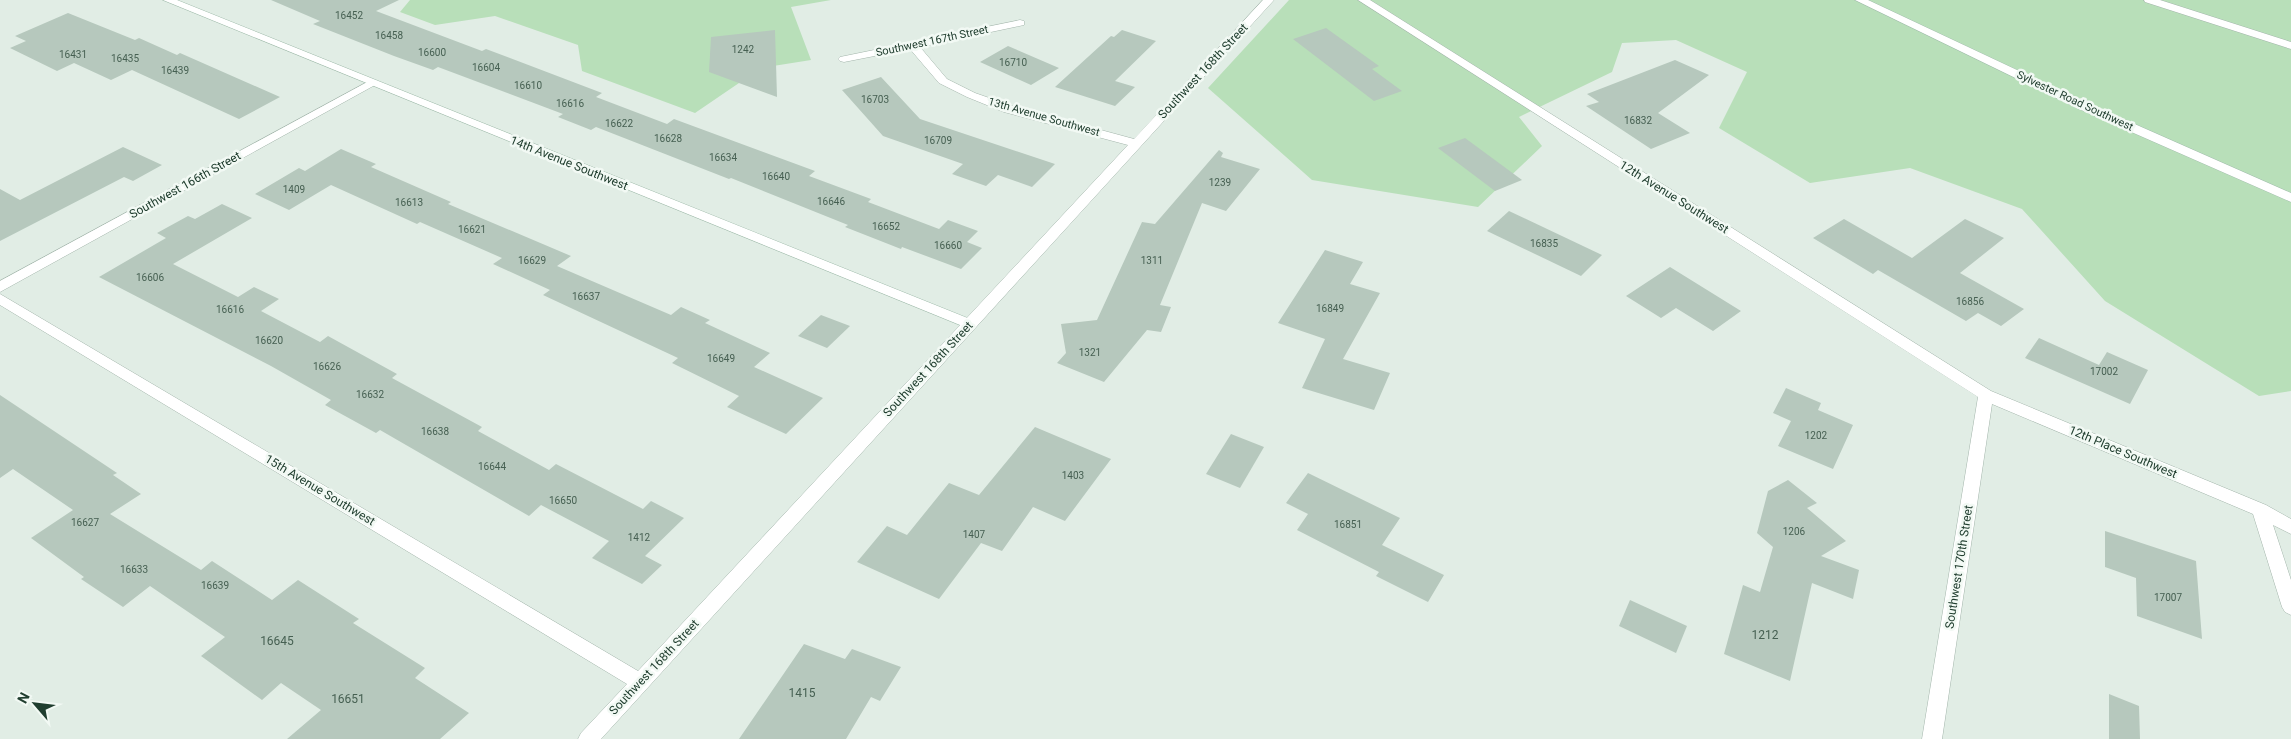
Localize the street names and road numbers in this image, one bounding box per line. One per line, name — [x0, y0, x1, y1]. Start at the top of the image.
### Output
street label: Southwest 168th Street — [1155, 20, 1251, 121]
street label: Southwest 167th Street — [875, 23, 990, 59]
street label: Sylvester Road Southwest — [2015, 68, 2136, 134]
street label: 13th Avenue Southwest — [987, 95, 1102, 139]
street label: 14th Avenue Southwest — [508, 133, 630, 193]
street label: Southwest 166th Street — [127, 149, 243, 221]
street label: 12th Avenue Southwest — [1617, 158, 1731, 236]
street label: Southwest 168th Street — [880, 318, 976, 419]
street label: 12th Place Southwest — [2067, 423, 2179, 481]
street label: 15th Avenue Southwest — [262, 452, 378, 528]
street label: Southwest 170th Street — [1942, 504, 1976, 630]
street label: Southwest 168th Street — [606, 616, 702, 717]

